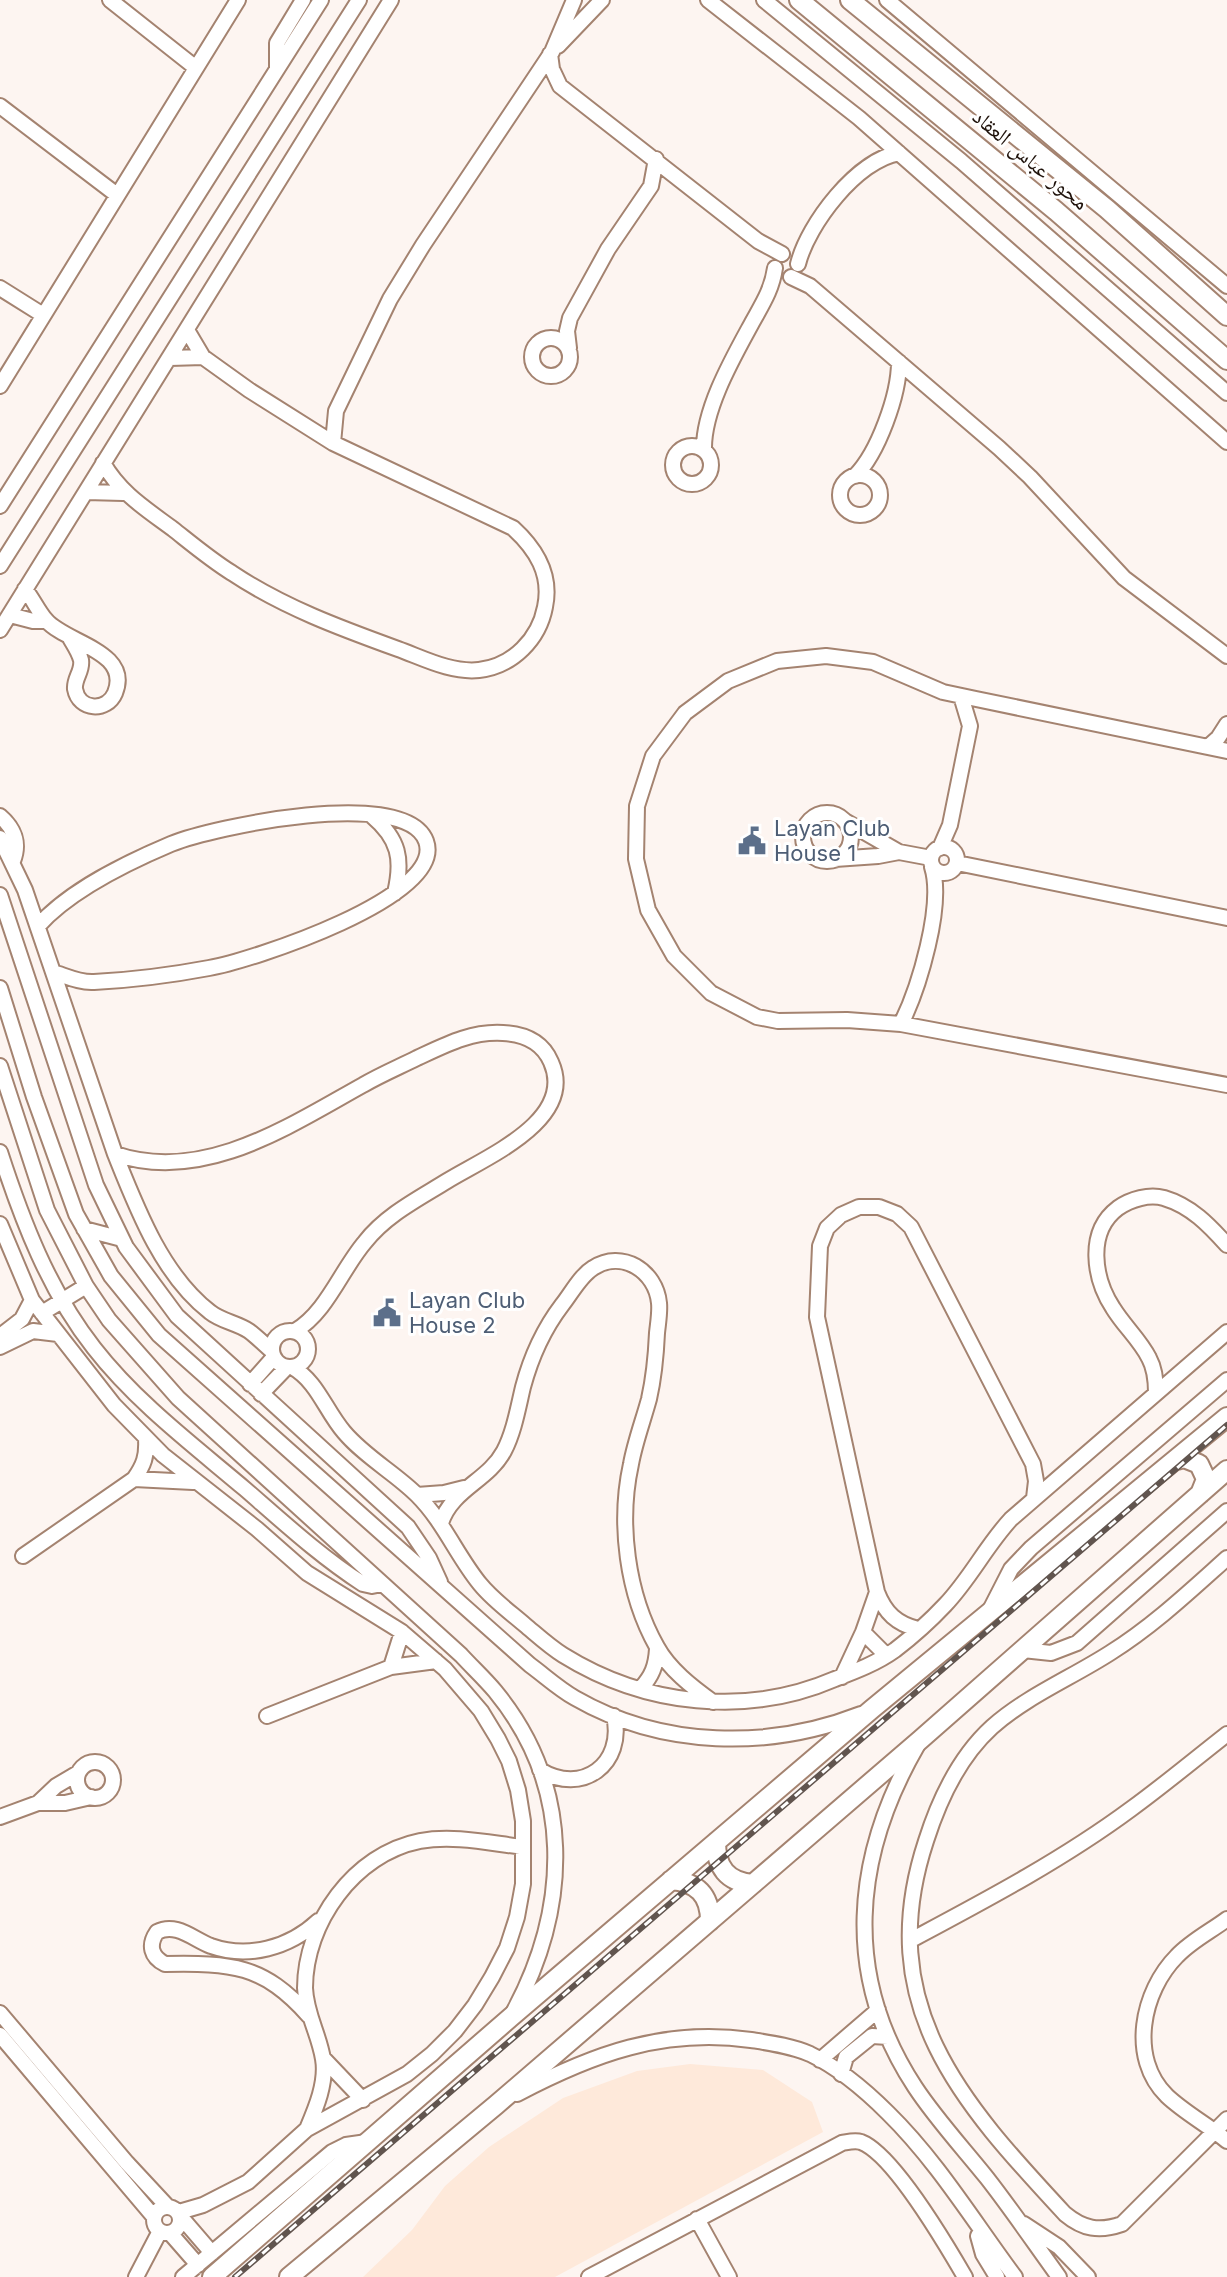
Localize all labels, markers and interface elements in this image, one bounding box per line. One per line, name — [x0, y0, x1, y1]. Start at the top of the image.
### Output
street label: محور عباس العقاد — [967, 103, 1094, 216]
place label: Layan Club House 1 — [774, 815, 890, 866]
public building icon: Layan Club House 1 — [737, 826, 767, 856]
place label: Layan Club House 2 — [409, 1287, 525, 1338]
public building icon: Layan Club House 2 — [372, 1298, 402, 1328]

